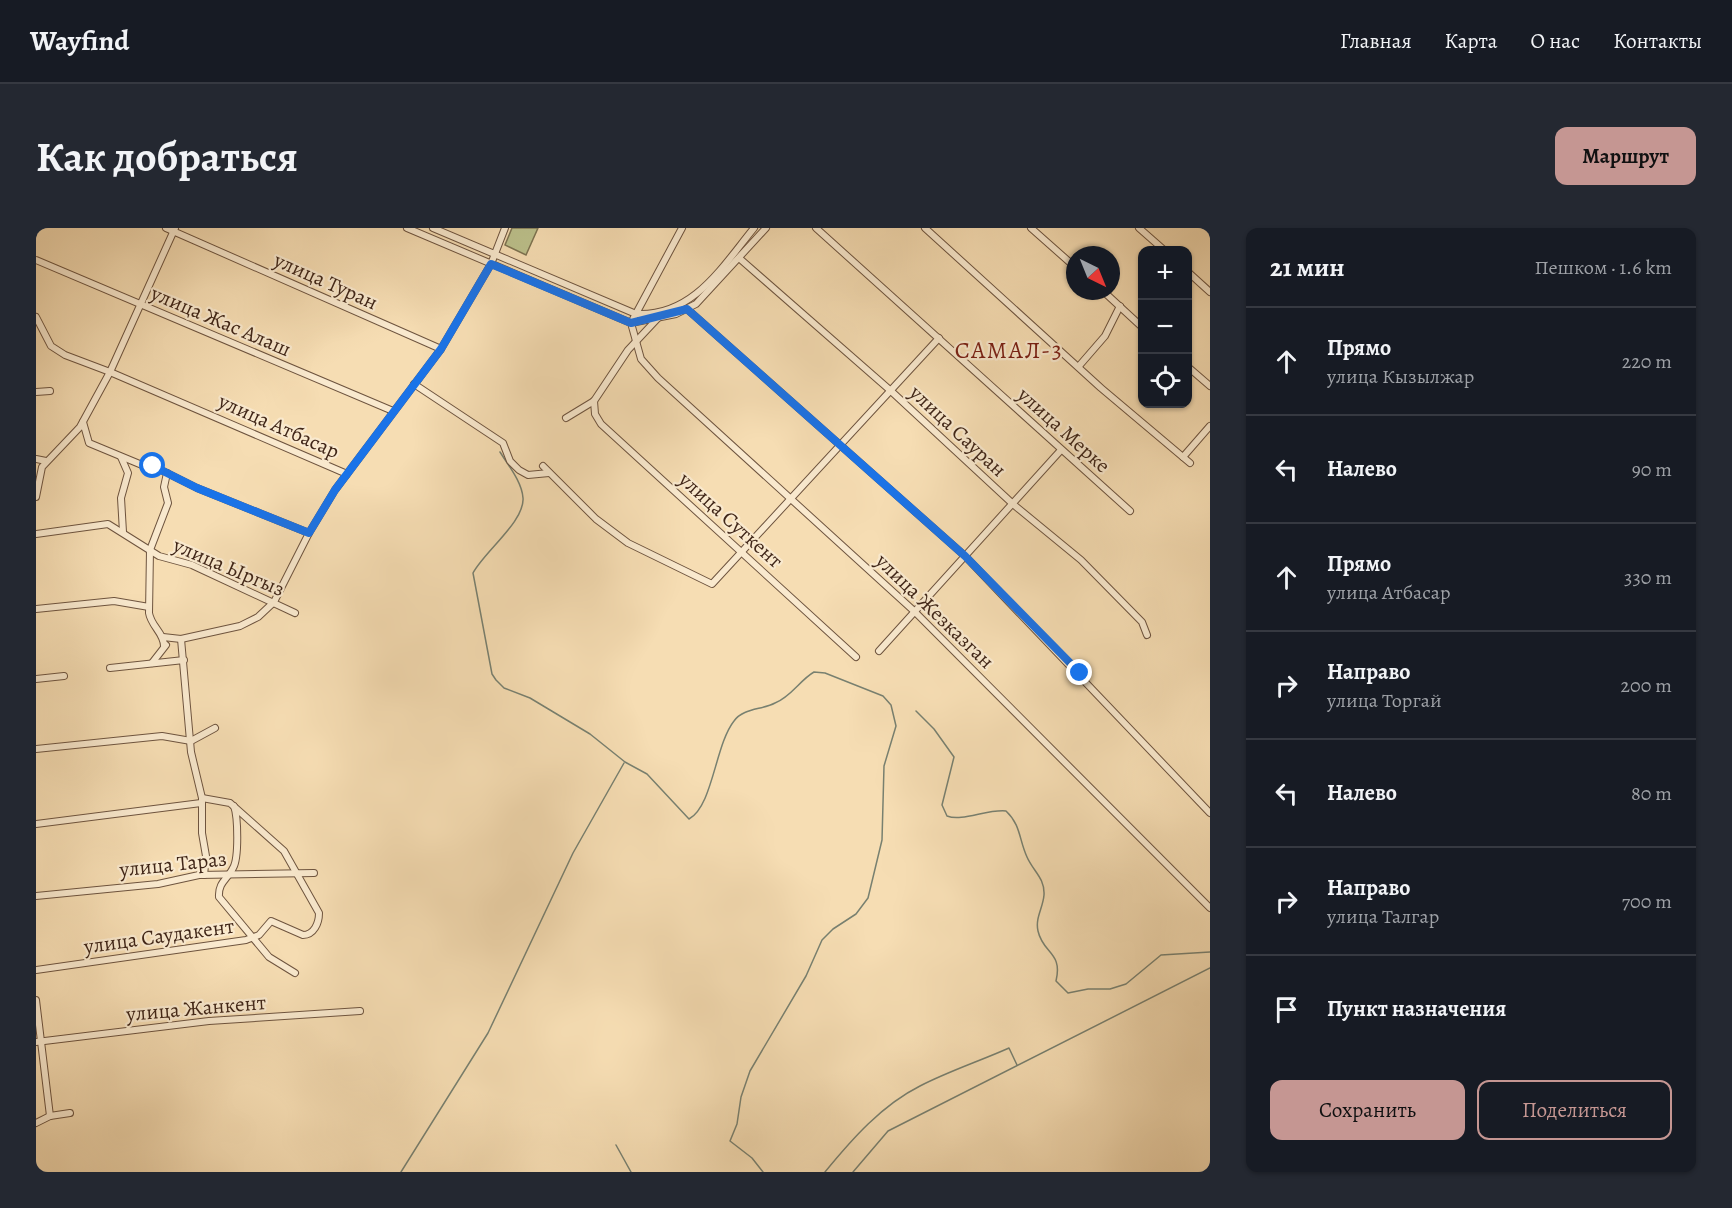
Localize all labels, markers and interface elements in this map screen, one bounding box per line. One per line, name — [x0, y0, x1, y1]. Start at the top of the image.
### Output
text: Wayfind — [30, 22, 129, 60]
text: Главная — [1340, 27, 1412, 55]
text: Карта — [1445, 27, 1497, 55]
text: О нас — [1530, 27, 1580, 55]
text: Контакты — [1613, 27, 1702, 55]
button: Маршрут — [1555, 127, 1696, 185]
text: Как добраться — [36, 128, 298, 185]
street label: улица Туран — [269, 245, 382, 316]
north arrow — [1066, 246, 1120, 300]
map controls — [1138, 246, 1192, 408]
button: + — [1138, 246, 1192, 300]
text: 21 мин — [1270, 250, 1345, 285]
text: Пешком · 1.6 km — [1535, 254, 1672, 281]
street label: улица Жас Алаш — [146, 279, 295, 363]
button: − — [1138, 300, 1192, 354]
text: Прямо — [1327, 333, 1391, 363]
district label: САМАЛ-3 — [955, 334, 1063, 366]
icon: ahead — [1270, 345, 1303, 378]
text: 220 m — [1622, 348, 1672, 375]
button: locate — [1138, 354, 1192, 408]
text: улица Кызылжар — [1327, 363, 1474, 390]
street label: улица Сауран — [903, 378, 1012, 483]
street label: улица Мерке — [1011, 380, 1116, 479]
street label: улица Атбасар — [213, 386, 344, 465]
route start — [139, 452, 165, 478]
icon: left — [1270, 453, 1303, 486]
text: Налево — [1327, 454, 1397, 484]
text: 90 m — [1632, 456, 1672, 483]
street label: улица Суткент — [672, 465, 789, 574]
street label: улица Ыргыз — [168, 531, 289, 603]
street label: улица Жезказган — [869, 546, 1000, 675]
text: Прямо — [1327, 549, 1391, 579]
icon: ahead — [1270, 561, 1303, 594]
text: 330 m — [1624, 564, 1672, 591]
text: улица Атбасар — [1327, 579, 1451, 606]
text: Направо — [1327, 657, 1410, 687]
route end — [1066, 659, 1092, 685]
icon: right — [1270, 669, 1303, 702]
text: 200 m — [1621, 672, 1672, 699]
text: улица Торгай — [1327, 687, 1442, 714]
icon: left — [1270, 777, 1303, 810]
text: Налево — [1327, 778, 1397, 808]
text: 80 m — [1631, 780, 1672, 807]
street label: улица Тараз — [117, 844, 228, 884]
text: Направо — [1327, 873, 1410, 903]
icon: right — [1270, 885, 1303, 918]
text: 700 m — [1622, 888, 1672, 915]
text: улица Талгар — [1327, 903, 1439, 930]
street label: улица Саудакент — [81, 912, 236, 961]
street label: улица Жанкент — [124, 988, 267, 1028]
icon: arrive — [1270, 993, 1303, 1026]
text: Пункт назначения — [1327, 994, 1506, 1024]
button: Сохранить — [1270, 1080, 1465, 1140]
button: Поделиться — [1477, 1080, 1672, 1140]

